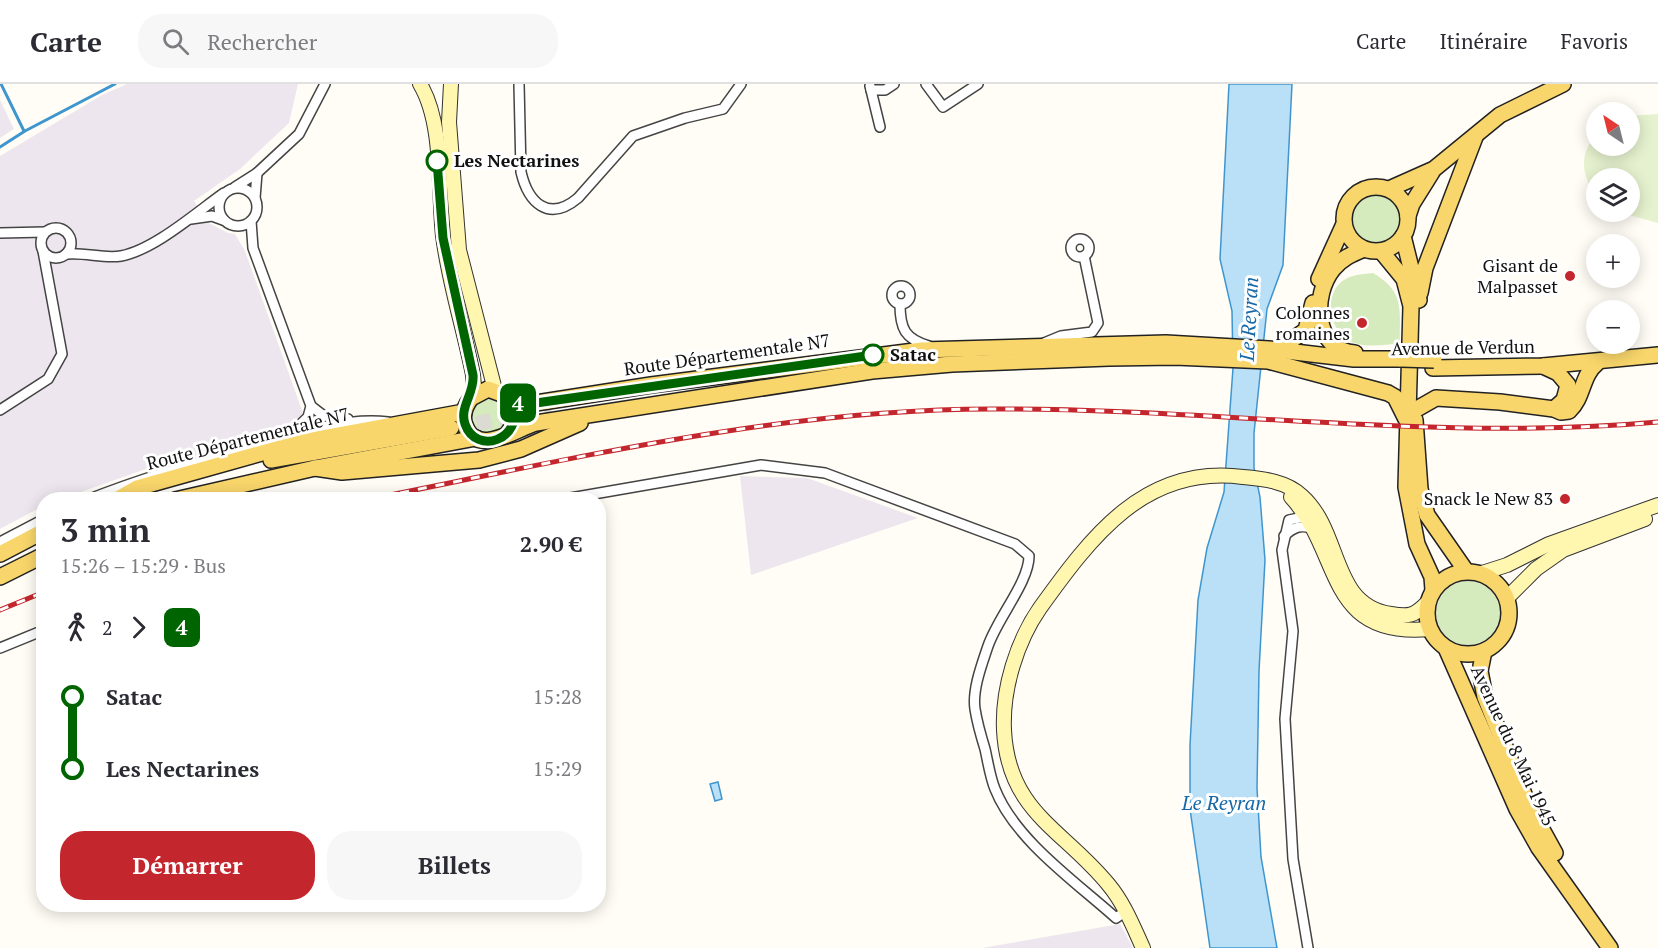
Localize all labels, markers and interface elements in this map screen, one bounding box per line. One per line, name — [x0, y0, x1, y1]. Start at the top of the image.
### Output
search box — [138, 14, 558, 68]
text: Carte — [30, 23, 102, 60]
icon: search — [159, 25, 192, 58]
text: Rechercher — [207, 27, 317, 56]
text: Carte — [1356, 27, 1406, 55]
text: Itinéraire — [1439, 27, 1528, 55]
text: Favoris — [1561, 27, 1628, 55]
north arrow — [1586, 102, 1640, 156]
map controls — [1586, 102, 1640, 354]
place label: Les Nectarines — [454, 148, 579, 172]
marker: Les Nectarines — [426, 150, 448, 172]
button: layers — [1586, 168, 1640, 222]
button: + — [1586, 234, 1640, 288]
place label: Gisant de Malpasset — [1477, 253, 1558, 298]
marker: Gisant de Malpasset — [1563, 269, 1577, 283]
water label: Le Reyran — [1233, 276, 1264, 363]
place label: Colonnes romaines — [1275, 300, 1350, 345]
button: − — [1586, 300, 1640, 354]
marker: Colonnes romaines — [1355, 316, 1369, 330]
street label: Route Départementale N7 — [622, 328, 831, 380]
street label: Avenue de Verdun — [1391, 334, 1535, 360]
place label: Satac — [890, 342, 936, 366]
marker: Satac — [862, 344, 884, 366]
line badge: 4 — [498, 384, 538, 422]
text: 4 — [512, 389, 524, 417]
street label: Route Départementale N7 — [144, 401, 352, 475]
place label: Snack le New 83 — [1424, 486, 1553, 510]
marker: Snack le New 83 — [1558, 492, 1572, 506]
text: 3 min — [60, 508, 150, 551]
text: 2.90 € — [520, 529, 582, 558]
text: 15:26 – 15:29 · Bus — [60, 552, 226, 579]
icon: walk — [60, 611, 93, 644]
icon: forward — [122, 611, 155, 644]
text: 4 — [176, 613, 188, 641]
text: 2 — [102, 614, 113, 641]
street label: Avenue du 8 Mai 1945 — [1466, 661, 1562, 830]
text: Satac — [106, 682, 162, 711]
text: 15:28 — [533, 683, 582, 710]
text: Les Nectarines — [106, 754, 259, 783]
text: 15:29 — [533, 755, 582, 782]
water label: Le Reyran — [1181, 789, 1266, 816]
button: Démarrer — [60, 831, 315, 900]
button: Billets — [327, 831, 582, 900]

